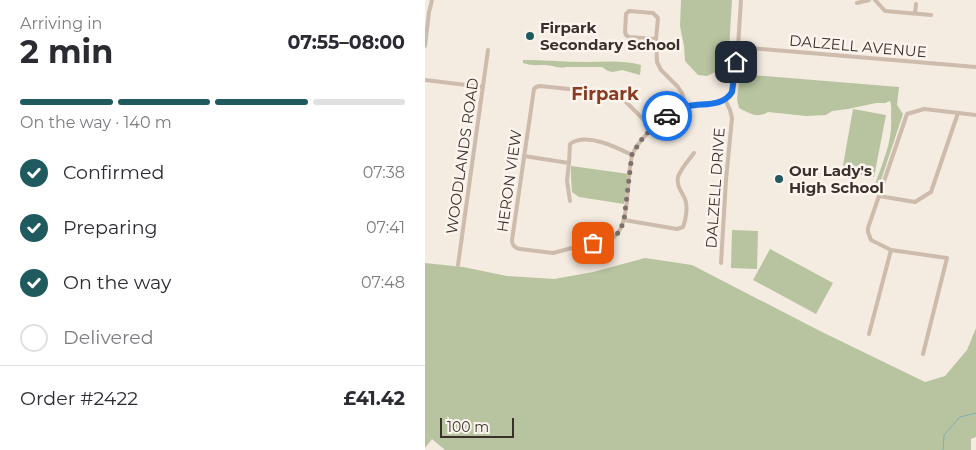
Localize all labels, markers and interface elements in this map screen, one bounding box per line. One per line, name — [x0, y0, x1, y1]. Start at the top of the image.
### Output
text: Arriving in — [20, 14, 102, 33]
place label: Firpark Secondary School — [540, 18, 680, 54]
marker: Firpark Secondary School — [524, 30, 536, 42]
text: 07:55–08:00 — [287, 31, 405, 54]
street label: DALZELL AVENUE — [789, 31, 927, 61]
text: 2 min — [20, 32, 113, 71]
pin — [715, 41, 757, 83]
icon: home — [722, 48, 750, 76]
street label: WOODLANDS ROAD — [442, 77, 482, 235]
district label: Firpark — [571, 83, 639, 105]
courier — [642, 91, 692, 141]
icon: car — [653, 102, 681, 130]
text: On the way · 140 m — [20, 113, 172, 132]
street label: DALZELL DRIVE — [701, 127, 729, 249]
street label: HERON VIEW — [492, 128, 526, 233]
icon: check — [20, 159, 48, 187]
text: Confirmed — [63, 161, 164, 184]
place label: Our Lady's High School — [789, 161, 884, 197]
text: 07:38 — [363, 163, 405, 182]
marker: Our Lady's High School — [773, 173, 785, 185]
icon: check — [20, 214, 48, 242]
text: Preparing — [63, 216, 158, 239]
text: 07:41 — [366, 218, 405, 237]
pin — [572, 222, 614, 264]
icon: bag — [579, 229, 607, 257]
icon: check — [20, 269, 48, 297]
text: On the way — [63, 271, 171, 294]
text: 07:48 — [361, 273, 405, 292]
text: Delivered — [63, 326, 154, 349]
text: Order #2422 — [20, 387, 138, 410]
text: £41.42 — [343, 387, 405, 410]
scale bar — [440, 415, 514, 438]
text: 100 m — [447, 418, 489, 436]

